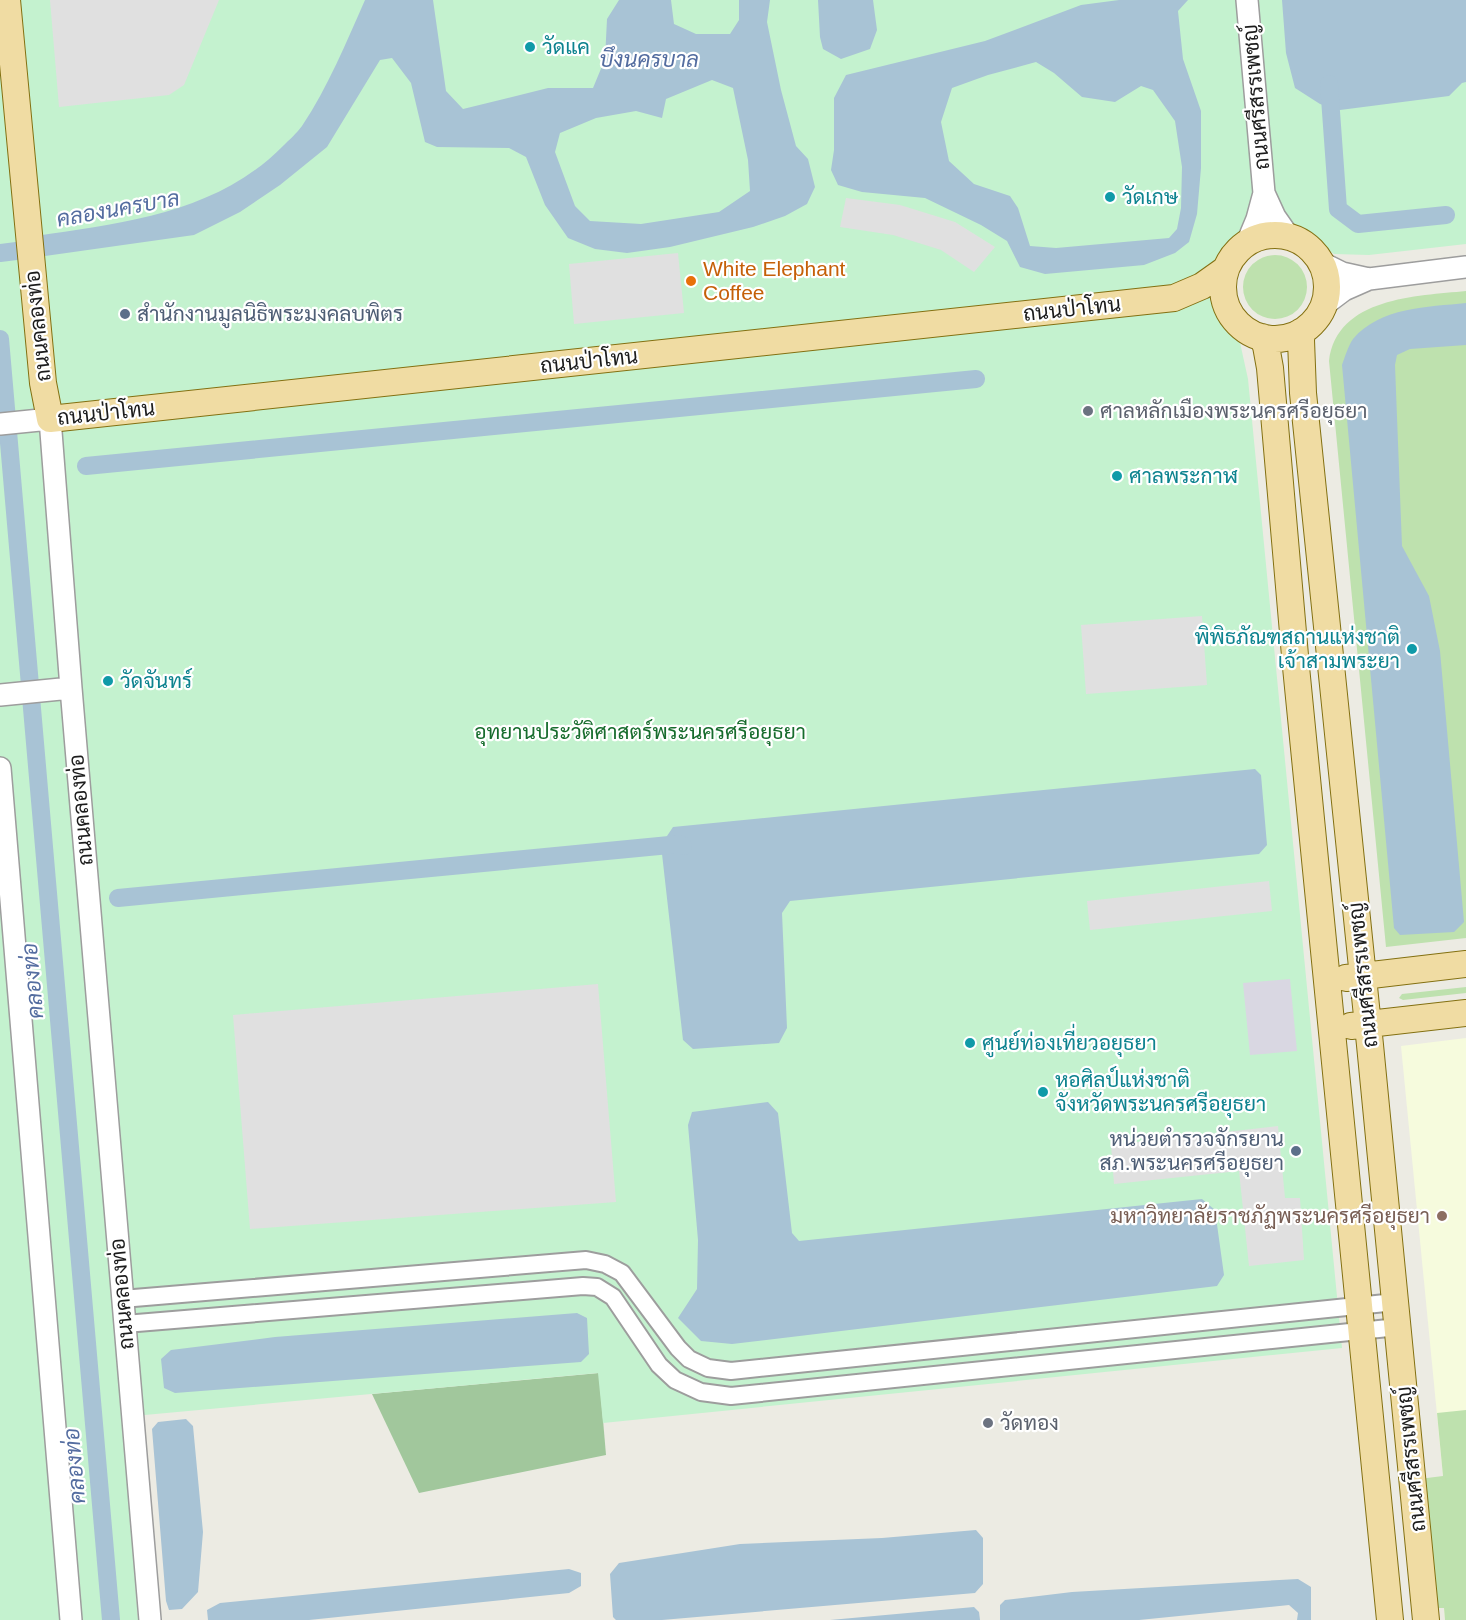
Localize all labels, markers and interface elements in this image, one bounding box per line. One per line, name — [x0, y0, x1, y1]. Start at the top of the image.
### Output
street label: ถนนศรีสรรเพชญ์ — [1236, 23, 1274, 171]
place label: วัดแค — [542, 35, 590, 58]
marker: วัดแค — [523, 40, 537, 54]
water label: บึงนครบาล — [599, 46, 699, 72]
water label: คลองนครบาล — [55, 185, 182, 232]
place label: วัดเกษ — [1122, 185, 1179, 208]
marker: วัดเกษ — [1103, 190, 1117, 204]
place label: White Elephant Coffee — [703, 257, 846, 304]
street label: ถนนคลองท่อ — [20, 269, 55, 383]
marker: White Elephant Coffee — [684, 274, 698, 288]
street label: ถนนป่าโทน — [1022, 291, 1122, 325]
place label: สำนักงานมูลนิธิพระมงคลบพิตร — [137, 302, 403, 329]
marker: สำนักงานมูลนิธิพระมงคลบพิตร — [118, 307, 132, 321]
street label: ถนนป่าโทน — [539, 343, 639, 377]
street label: ถนนป่าโทน — [56, 395, 156, 429]
place label: ศาลหลักเมืองพระนครศรีอยุธยา — [1100, 397, 1367, 425]
marker: ศาลหลักเมืองพระนครศรีอยุธยา — [1081, 404, 1095, 418]
place label: ศาลพระกาฬ — [1129, 464, 1238, 487]
marker: ศาลพระกาฬ — [1110, 469, 1124, 483]
place label: พิพิธภัณฑสถานแห่งชาติ เจ้าสามพระยา — [1194, 625, 1400, 672]
marker: พิพิธภัณฑสถานแห่งชาติ เจ้าสามพระยา — [1405, 642, 1419, 656]
place label: วัดจันทร์ — [120, 667, 192, 692]
marker: วัดจันทร์ — [101, 674, 115, 688]
park label: อุทยานประวัติศาสตร์พระนครศรีอยุธยา — [474, 718, 806, 746]
street label: ถนนคลองท่อ — [64, 753, 97, 867]
street label: ถนนศรีสรรเพชญ์ — [1341, 901, 1383, 1049]
water label: คลองท่อ — [17, 942, 48, 1020]
place label: ศูนย์ท่องเที่ยวอยุธยา — [982, 1023, 1157, 1058]
marker: ศูนย์ท่องเที่ยวอยุธยา — [963, 1036, 977, 1050]
place label: หอศิลป์แห่งชาติ จังหวัดพระนครศรีอยุธยา — [1055, 1065, 1266, 1118]
marker: หอศิลป์แห่งชาติ จังหวัดพระนครศรีอยุธยา — [1036, 1085, 1050, 1099]
place label: หน่วยตำรวจจักรยาน สภ.พระนครศรีอยุธยา — [1100, 1127, 1284, 1177]
marker: หน่วยตำรวจจักรยาน สภ.พระนครศรีอยุธยา — [1289, 1144, 1303, 1158]
place label: มหาวิทยาลัยราชภัฏพระนครศรีอยุธยา — [1110, 1203, 1430, 1230]
marker: มหาวิทยาลัยราชภัฏพระนครศรีอยุธยา — [1435, 1209, 1449, 1223]
street label: ถนนคลองท่อ — [105, 1237, 138, 1351]
street label: ถนนศรีสรรเพชญ์ — [1389, 1385, 1431, 1533]
place label: วัดทอง — [1000, 1411, 1059, 1434]
marker: วัดทอง — [981, 1416, 995, 1430]
water label: คลองท่อ — [59, 1427, 90, 1505]

